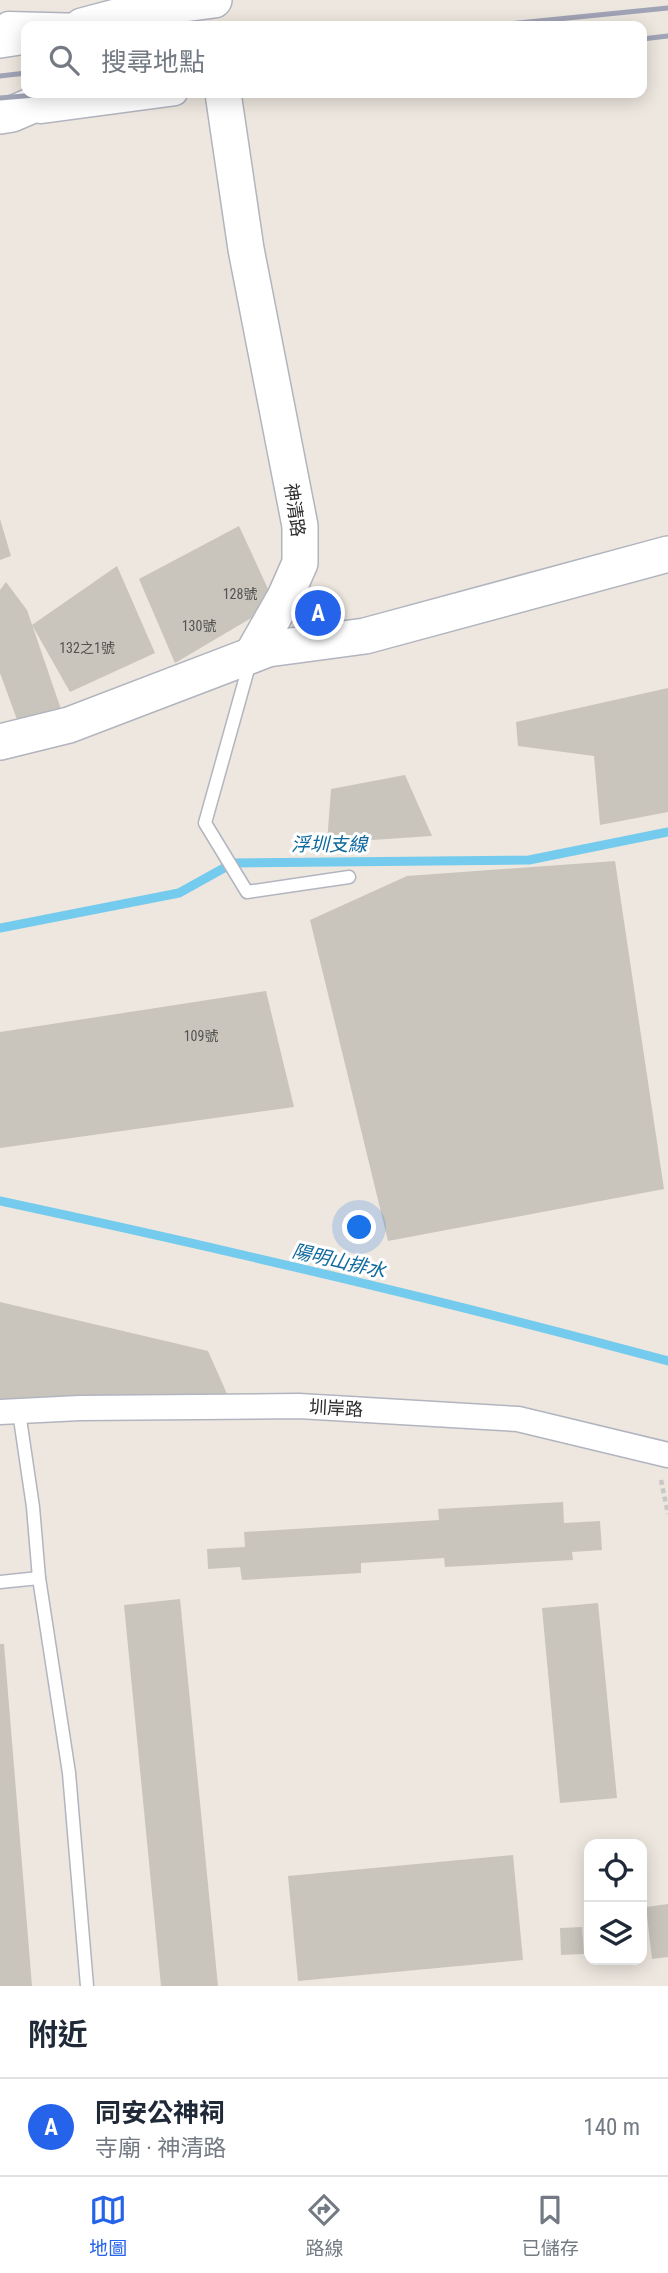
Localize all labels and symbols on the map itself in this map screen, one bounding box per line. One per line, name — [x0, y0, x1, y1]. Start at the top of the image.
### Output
street label: 神清路 — [281, 482, 309, 538]
house number: 128號 — [223, 586, 257, 602]
pin: A — [295, 587, 341, 639]
house number: 130號 — [182, 618, 216, 634]
house number: 132之1號 — [59, 640, 115, 656]
water label: 浮圳支線 — [291, 833, 369, 856]
house number: 109號 — [184, 1028, 218, 1044]
your location — [342, 1210, 376, 1244]
water label: 陽明山排水 — [290, 1239, 389, 1283]
street label: 圳岸路 — [308, 1396, 364, 1420]

